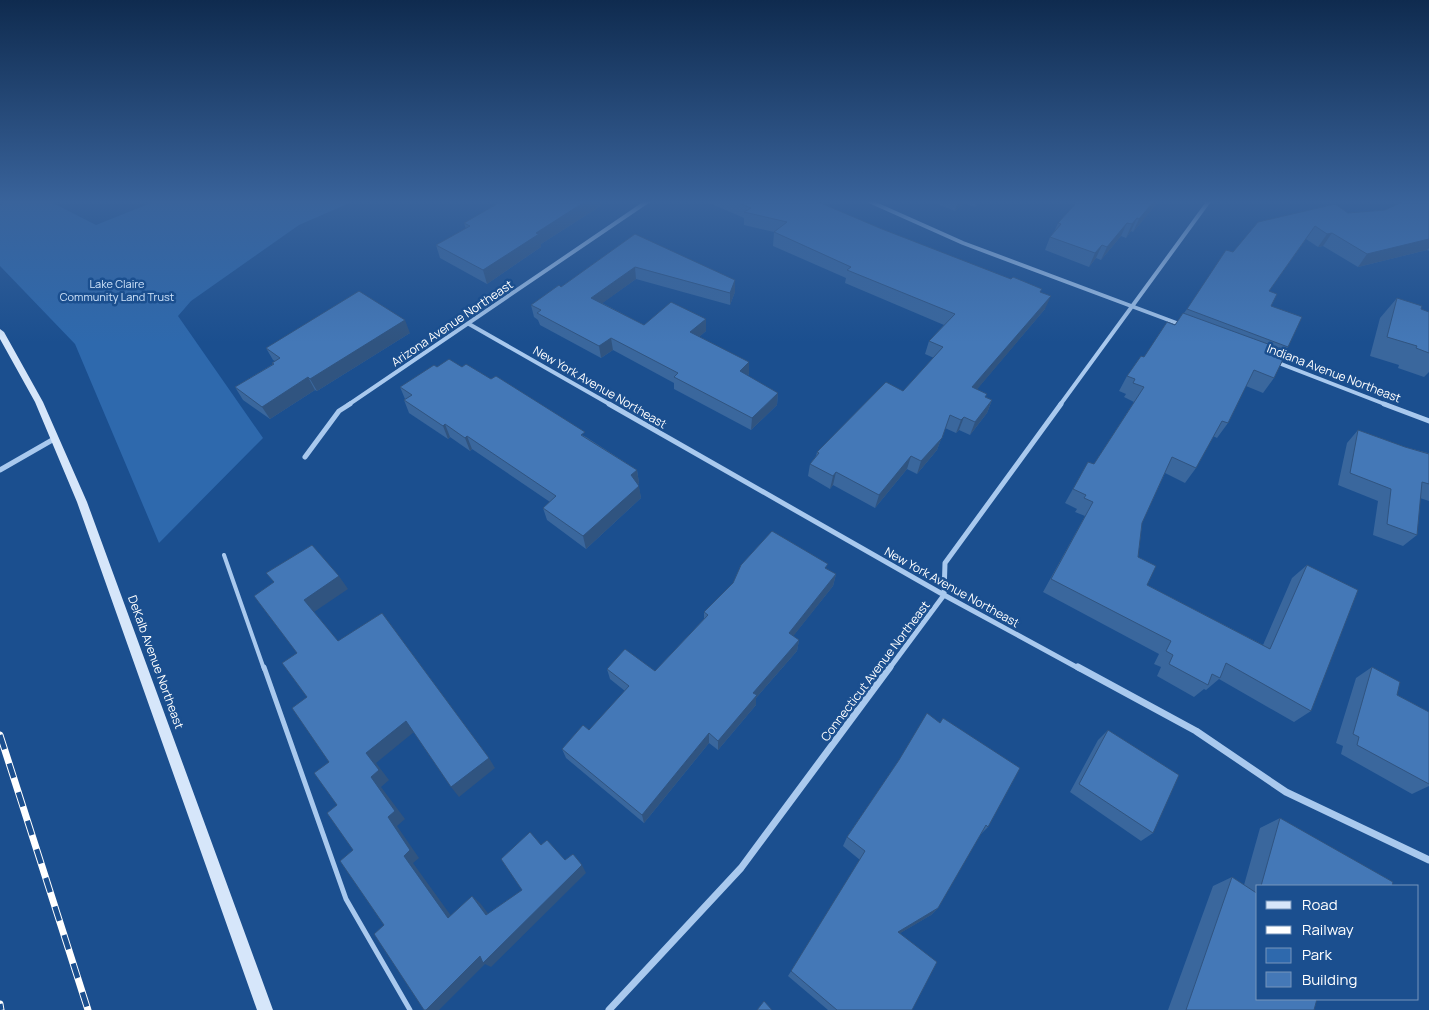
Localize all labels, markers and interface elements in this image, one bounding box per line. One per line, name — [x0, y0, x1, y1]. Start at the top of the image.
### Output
park label: Lake Claire Community Land Trust — [60, 276, 174, 304]
street label: Arizona Avenue Northeast — [388, 276, 516, 370]
street label: Indiana Avenue Northeast — [1264, 340, 1404, 407]
street label: New York Avenue Northeast — [530, 342, 670, 432]
street label: New York Avenue Northeast — [881, 543, 1023, 631]
street label: DeKalb Avenue Northeast — [124, 593, 188, 731]
street label: Connecticut Avenue Northeast — [816, 597, 934, 745]
legend — [1256, 885, 1419, 1000]
text: Road — [1302, 894, 1338, 915]
text: Railway — [1302, 919, 1354, 940]
text: Park — [1302, 944, 1332, 965]
text: Building — [1302, 969, 1357, 990]

